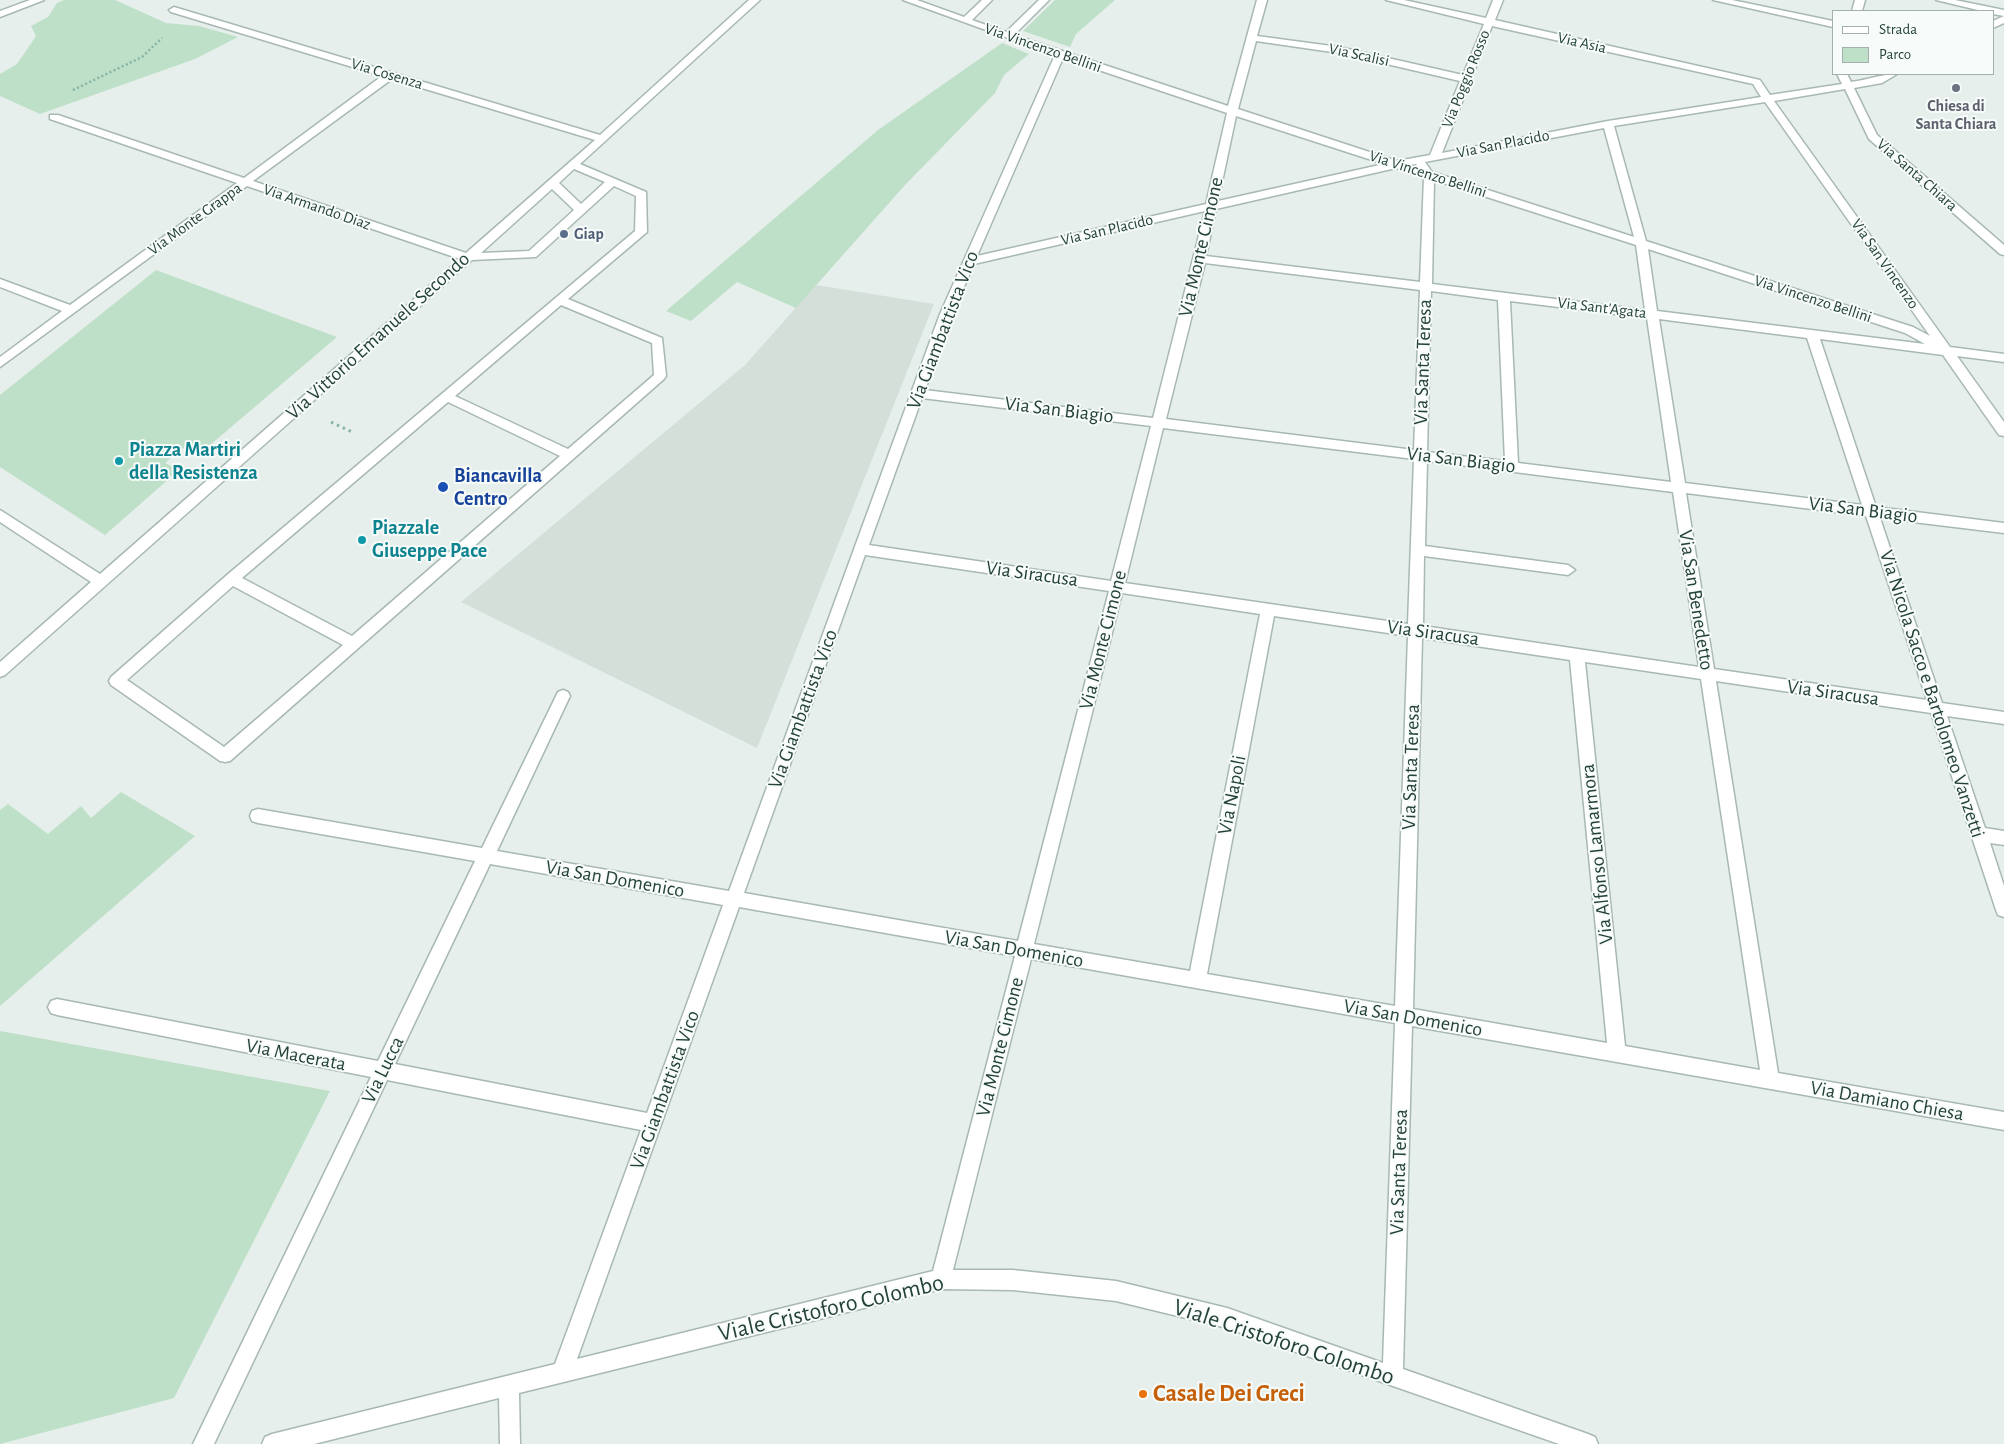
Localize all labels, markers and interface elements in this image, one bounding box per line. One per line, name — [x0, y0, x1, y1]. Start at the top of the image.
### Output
legend — [1832, 10, 1994, 75]
street label: Via Vincenzo Bellini — [982, 19, 1104, 77]
text: Strada — [1879, 22, 1917, 37]
street label: Via Poggio Rosso — [1438, 27, 1494, 131]
street label: Via Asia — [1556, 28, 1608, 58]
street label: Via Scalisi — [1327, 39, 1391, 71]
text: Parco — [1879, 47, 1911, 62]
street label: Via Cosenza — [349, 54, 425, 94]
marker: Chiesa di Santa Chiara — [1950, 82, 1962, 94]
place label: Chiesa di Santa Chiara — [1915, 96, 1997, 134]
street label: Via San Placido — [1455, 126, 1551, 162]
street label: Via Santa Chiara — [1873, 135, 1961, 215]
street label: Via Vincenzo Bellini — [1367, 146, 1489, 202]
street label: Via Monte Cimone — [1173, 175, 1229, 319]
street label: Via Monte Grappa — [144, 178, 246, 260]
street label: Via Armando Diaz — [261, 180, 373, 234]
street label: Via San Placido — [1059, 210, 1155, 250]
street label: Via San Vincenzo — [1847, 215, 1923, 313]
place label: Giap — [574, 224, 604, 244]
marker: Giap — [558, 228, 570, 240]
street label: Via Vittorio Emanuele Secondo — [281, 247, 475, 425]
street label: Via Giambattista Vico — [902, 247, 984, 413]
street label: Via Vincenzo Bellini — [1752, 271, 1874, 327]
street label: Via Sant'Agata — [1556, 293, 1648, 323]
street label: Via Santa Teresa — [1409, 299, 1437, 425]
street label: Via San Biagio — [1003, 391, 1115, 429]
place label: Piazza Martiri della Resistenza — [129, 438, 258, 485]
street label: Via San Biagio — [1405, 441, 1517, 479]
marker: Piazza Martiri della Resistenza — [113, 455, 125, 467]
place label: Biancavilla Centro — [454, 464, 542, 511]
marker: Biancavilla Centro — [436, 480, 450, 494]
street label: Via San Biagio — [1807, 491, 1919, 529]
place label: Piazzale Giuseppe Pace — [372, 516, 487, 563]
street label: Via San Benedetto — [1673, 528, 1719, 672]
marker: Piazzale Giuseppe Pace — [356, 534, 368, 546]
street label: Via Nicola Sacco e Bartolomeo Vanzetti — [1874, 547, 1990, 841]
street label: Via Siracusa — [984, 556, 1080, 592]
street label: Via Monte Cimone — [1074, 568, 1132, 712]
street label: Via Siracusa — [1385, 615, 1481, 651]
street label: Via Giambattista Vico — [763, 626, 843, 792]
street label: Via Siracusa — [1785, 675, 1881, 711]
street label: Via Santa Teresa — [1397, 704, 1425, 830]
street label: Via Napoli — [1212, 753, 1252, 837]
street label: Via Alfonso Lamarmora — [1576, 763, 1618, 945]
street label: Via San Domenico — [544, 855, 686, 903]
street label: Via San Domenico — [943, 925, 1085, 973]
street label: Via Monte Cimone — [971, 975, 1029, 1119]
street label: Via San Domenico — [1342, 994, 1484, 1042]
street label: Via Giambattista Vico — [625, 1007, 705, 1173]
street label: Via Lucca — [357, 1033, 409, 1107]
street label: Via Macerata — [244, 1034, 348, 1076]
street label: Via Damiano Chiesa — [1808, 1076, 1966, 1126]
street label: Via Santa Teresa — [1385, 1109, 1413, 1235]
street label: Viale Cristoforo Colombo — [715, 1268, 947, 1348]
street label: Viale Cristoforo Colombo — [1170, 1293, 1398, 1391]
place label: Casale Dei Greci — [1153, 1380, 1305, 1408]
marker: Casale Dei Greci — [1137, 1388, 1149, 1400]

